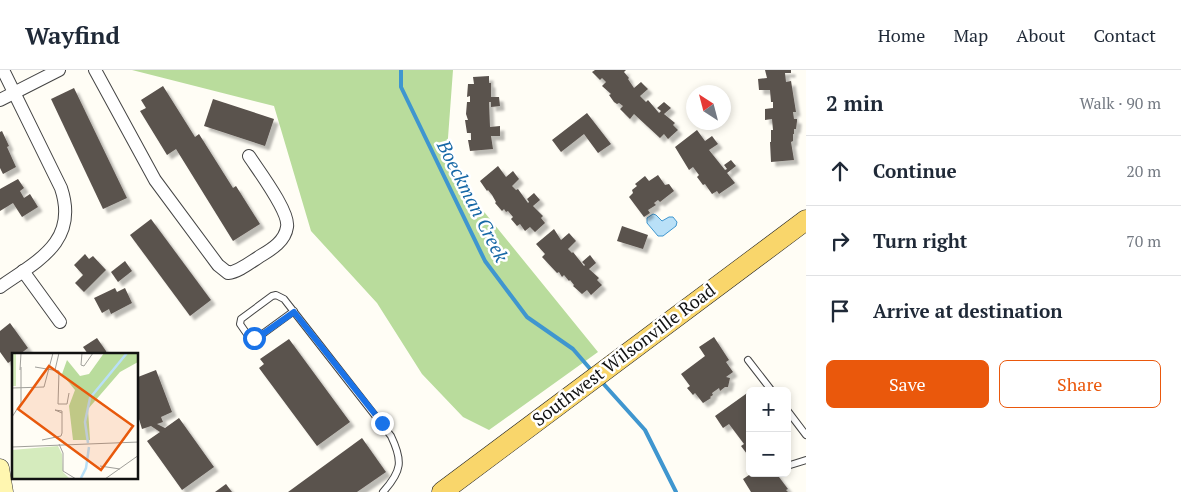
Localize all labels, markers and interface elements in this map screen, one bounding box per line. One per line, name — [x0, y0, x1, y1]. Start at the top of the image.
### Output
text: Wayfind — [25, 19, 120, 51]
text: Home — [878, 23, 925, 47]
text: Map — [953, 23, 988, 47]
text: About — [1016, 23, 1065, 47]
text: Contact — [1093, 23, 1156, 47]
north arrow — [686, 85, 731, 130]
text: 2 min — [826, 89, 883, 117]
text: Walk · 90 m — [1080, 92, 1161, 114]
water label: Boeckman Creek — [432, 135, 515, 267]
icon: ahead — [826, 157, 854, 185]
text: Continue — [873, 158, 957, 183]
text: 20 m — [1126, 160, 1161, 182]
icon: right — [826, 227, 854, 255]
text: Turn right — [873, 228, 967, 253]
text: 70 m — [1126, 230, 1161, 252]
street label: Southwest Wilsonville Road — [527, 278, 720, 431]
icon: arrive — [826, 297, 854, 325]
text: Arrive at destination — [873, 298, 1062, 323]
route start — [243, 327, 266, 350]
inset map — [12, 353, 139, 480]
button: Save — [826, 360, 989, 408]
button: Share — [999, 360, 1161, 408]
map controls — [746, 387, 791, 477]
button: + — [746, 387, 791, 432]
route end — [371, 412, 394, 435]
button: − — [746, 432, 791, 477]

